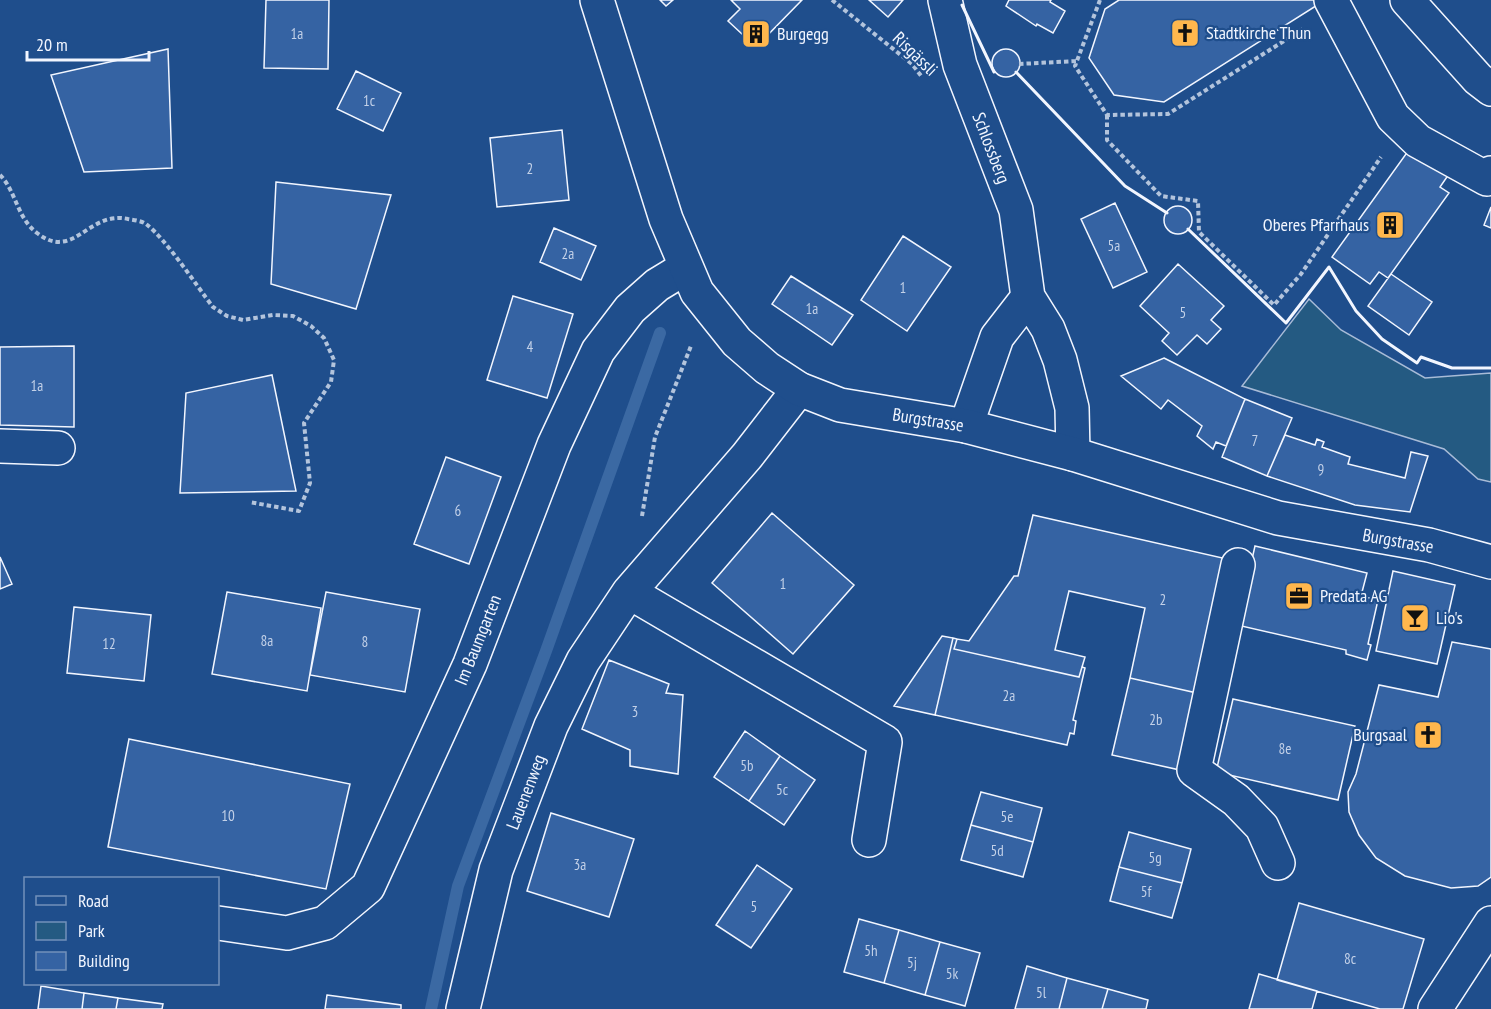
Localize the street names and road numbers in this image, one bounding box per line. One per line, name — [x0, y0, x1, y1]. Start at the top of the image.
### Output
street label: Risgässli — [888, 27, 943, 81]
street label: Schlossberg — [967, 109, 1015, 187]
street label: Burgstrasse — [891, 403, 965, 436]
street label: Burgstrasse — [1361, 523, 1435, 558]
street label: Im Baumgarten — [449, 591, 506, 688]
street label: Lauenenweg — [501, 751, 550, 833]

